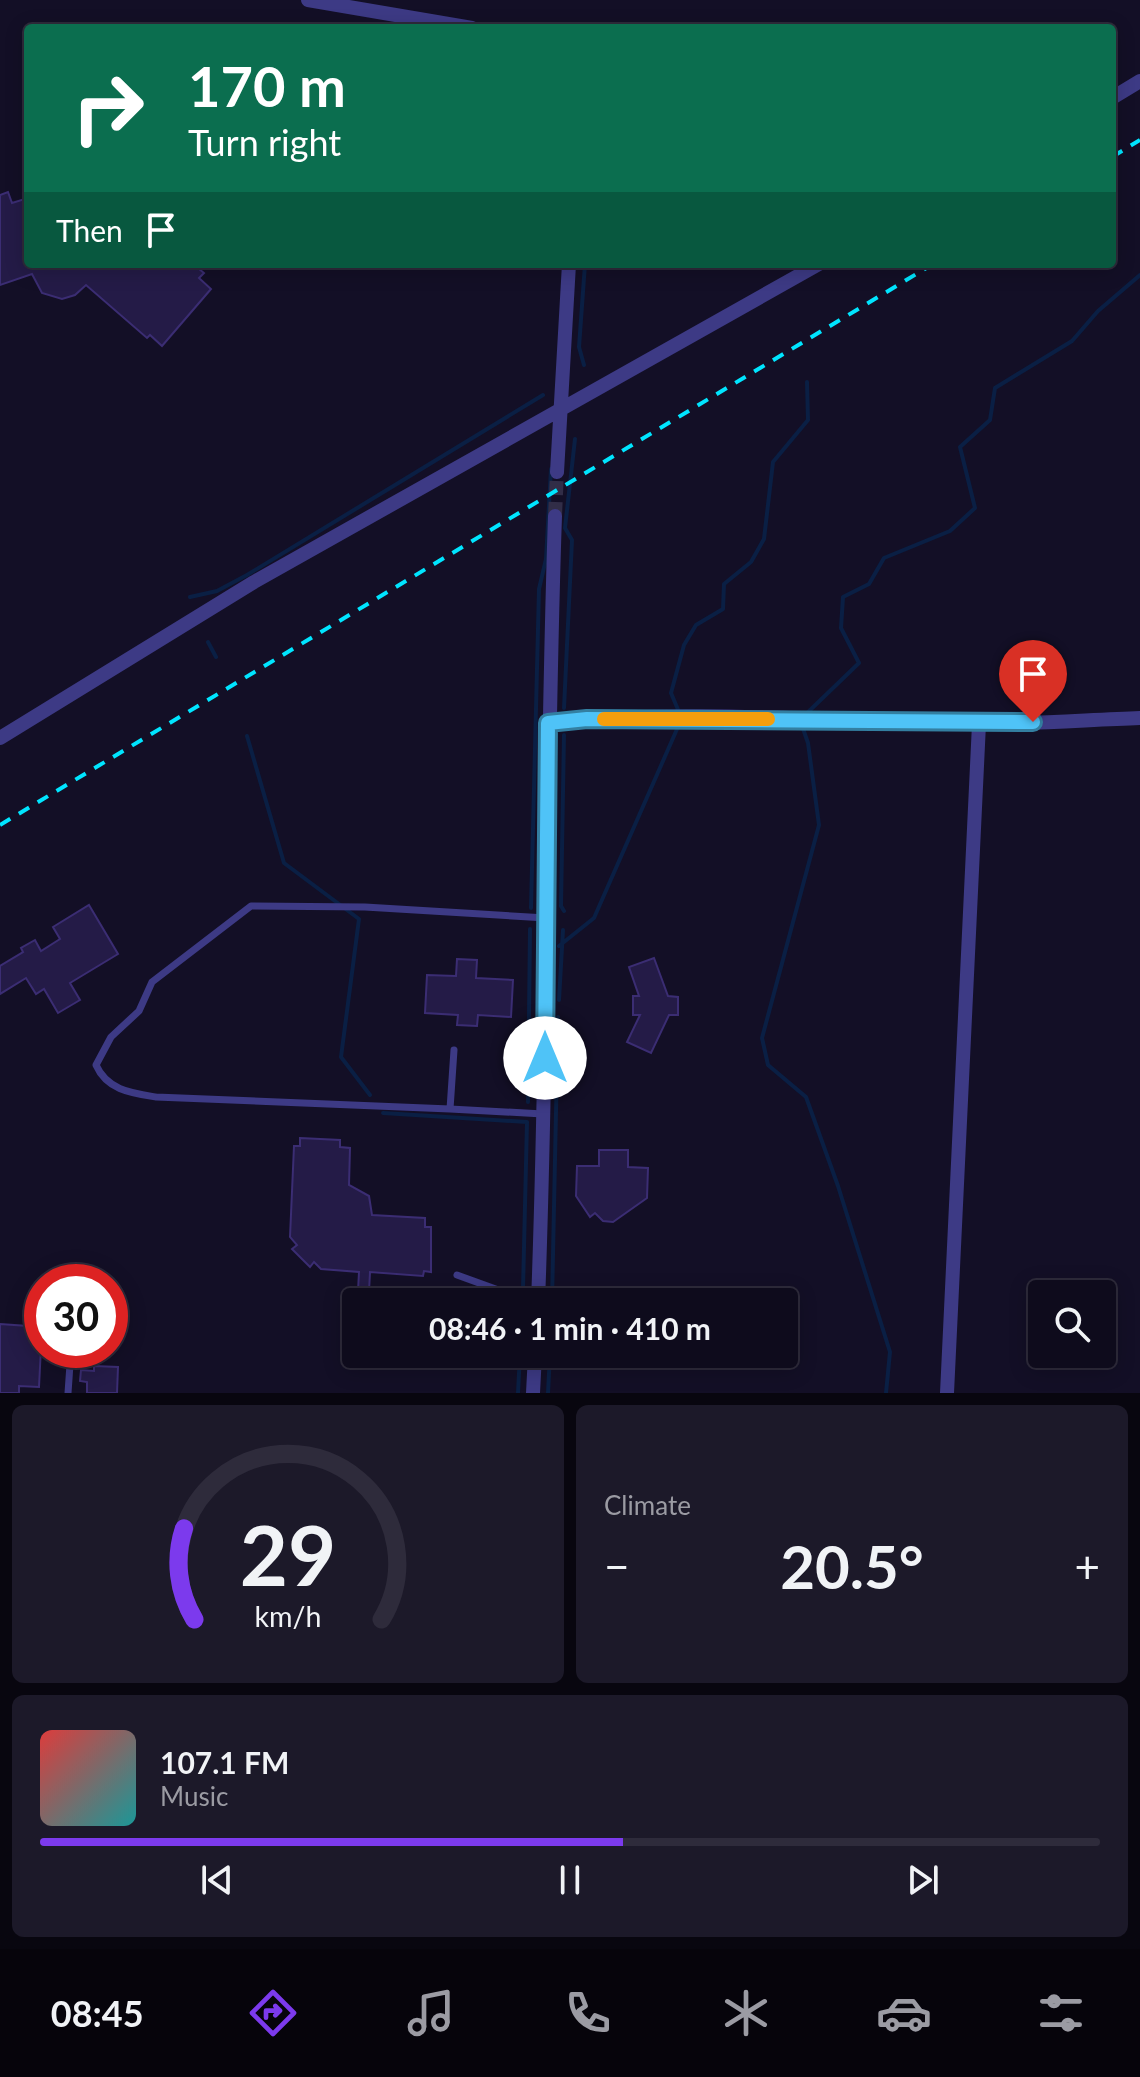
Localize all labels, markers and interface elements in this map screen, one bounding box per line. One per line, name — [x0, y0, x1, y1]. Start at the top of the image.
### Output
text: 170 m — [188, 52, 346, 119]
icon: right — [56, 56, 160, 160]
text: Turn right — [188, 120, 341, 164]
icon: arrive — [139, 208, 183, 252]
text: Then — [56, 212, 123, 248]
pin — [999, 640, 1067, 722]
icon: arrive — [1011, 652, 1055, 696]
position arrow — [503, 1016, 587, 1100]
speed limit sign: 30 — [24, 1264, 128, 1368]
map controls — [1028, 1280, 1116, 1368]
button: search — [1028, 1280, 1116, 1368]
text: 08:46 · 1 min · 410 m — [429, 1310, 711, 1346]
text: Climate — [604, 1489, 691, 1521]
text: 29 — [240, 1504, 336, 1604]
text: 20.5° — [780, 1530, 924, 1602]
text: − — [604, 1540, 630, 1592]
text: + — [1074, 1540, 1100, 1592]
text: km/h — [255, 1599, 321, 1633]
text: 107.1 FM — [160, 1744, 289, 1780]
text: Music — [160, 1780, 228, 1812]
icon: previous — [195, 1858, 239, 1902]
icon: pause — [548, 1858, 592, 1902]
icon: next — [901, 1858, 945, 1902]
icon: directions — [245, 1985, 301, 2041]
icon: music — [403, 1985, 459, 2041]
icon: phone — [560, 1985, 616, 2041]
icon: climate — [718, 1985, 774, 2041]
icon: car — [876, 1985, 932, 2041]
icon: filters — [1033, 1985, 1089, 2041]
text: 08:45 — [51, 1991, 144, 2035]

